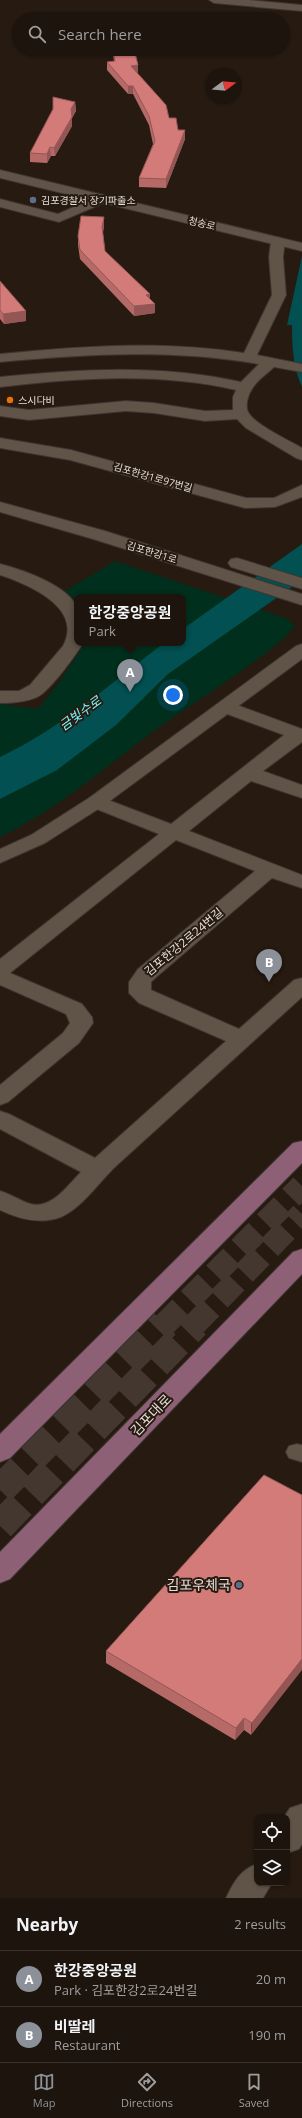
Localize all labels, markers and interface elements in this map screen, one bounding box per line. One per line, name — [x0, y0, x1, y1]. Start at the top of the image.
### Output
search box — [12, 12, 290, 56]
icon: search — [26, 23, 48, 45]
text: Search here — [58, 24, 142, 44]
north arrow — [206, 68, 242, 104]
place label: 김포경찰서 장기파출소 — [41, 193, 136, 207]
marker: 김포경찰서 장기파출소 — [28, 195, 38, 205]
street label: 청송로 — [187, 213, 217, 233]
place label: 스시다비 — [18, 393, 55, 407]
marker: 스시다비 — [5, 395, 15, 405]
street label: 김포한강1로97번길 — [112, 459, 194, 495]
street label: 김포한강1로 — [125, 538, 179, 566]
popup — [74, 594, 186, 646]
text: 한강중앙공원 — [89, 602, 171, 622]
text: Park — [89, 622, 116, 640]
pin: A — [117, 659, 143, 692]
your location — [163, 685, 183, 705]
water label: 금빛수로 — [55, 691, 105, 734]
street label: 김포한강2로24번길 — [141, 904, 227, 980]
pin: B — [256, 949, 282, 982]
street label: 김포대로 — [126, 1389, 175, 1440]
place label: 김포우체국 — [167, 1575, 231, 1594]
marker: 김포우체국 — [234, 1580, 244, 1590]
map controls — [254, 1814, 290, 1886]
button: locate — [254, 1814, 290, 1850]
button: layers — [254, 1850, 290, 1886]
text: Nearby — [16, 1913, 78, 1936]
text: 2 results — [234, 1915, 286, 1933]
text: 한강중앙공원 — [54, 1960, 137, 1980]
text: A — [25, 1970, 33, 1988]
text: 20 m — [256, 1970, 286, 1988]
text: Park · 김포한강2로24번길 — [54, 1981, 197, 1999]
text: 비딸레 — [54, 2016, 95, 2036]
text: B — [25, 2026, 33, 2044]
text: 190 m — [248, 2026, 286, 2044]
text: Restaurant — [54, 2036, 121, 2054]
tab: Map — [33, 2071, 56, 2110]
tab: Directions — [121, 2071, 173, 2110]
tab: Saved — [239, 2071, 269, 2110]

